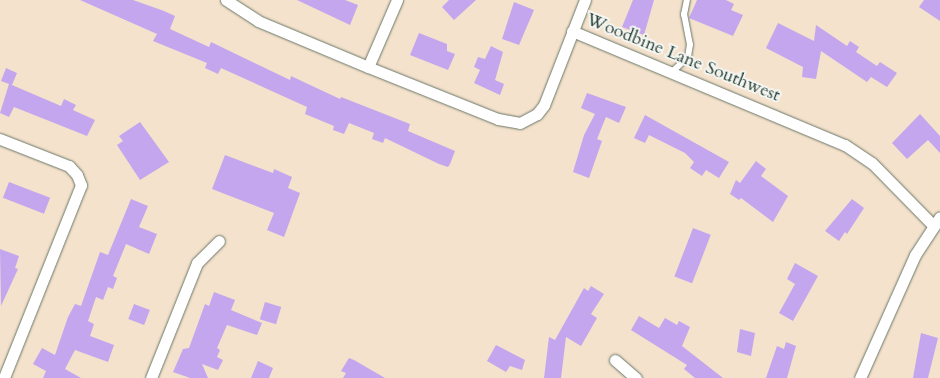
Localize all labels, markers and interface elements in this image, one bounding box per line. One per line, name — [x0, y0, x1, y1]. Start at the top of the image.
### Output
street label: Woodbine Lane Southwest — [583, 9, 783, 107]

